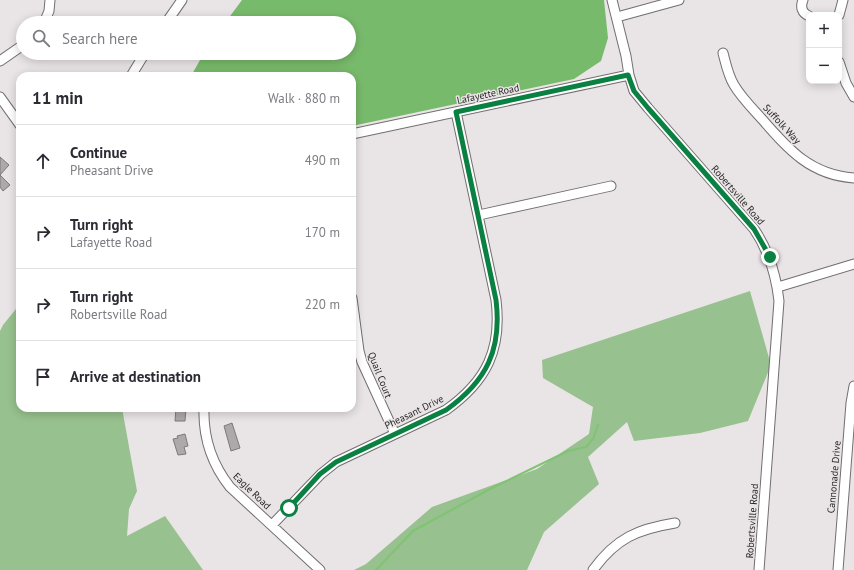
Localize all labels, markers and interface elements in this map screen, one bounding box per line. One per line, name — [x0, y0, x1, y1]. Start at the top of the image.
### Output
map controls — [806, 12, 842, 84]
button: + — [806, 12, 842, 48]
search box — [16, 16, 356, 60]
icon: search — [30, 27, 52, 49]
text: Search here — [62, 29, 138, 48]
button: − — [806, 48, 842, 84]
street label: Lafayette Road — [456, 81, 520, 107]
text: 11 min — [32, 87, 83, 109]
text: Walk · 880 m — [268, 90, 340, 107]
street label: Suffolk Way — [760, 101, 804, 147]
text: Continue — [70, 143, 127, 162]
icon: ahead — [32, 150, 54, 172]
text: 490 m — [305, 152, 340, 169]
text: Pheasant Drive — [70, 162, 153, 179]
street label: Robertsville Road — [709, 162, 767, 228]
text: Turn right — [70, 215, 133, 234]
icon: right — [32, 222, 54, 244]
text: 170 m — [305, 224, 340, 241]
text: Lafayette Road — [70, 234, 152, 251]
route end — [761, 248, 779, 266]
text: Turn right — [70, 287, 133, 306]
icon: right — [32, 294, 54, 316]
text: 220 m — [305, 296, 340, 313]
text: Robertsville Road — [70, 306, 167, 323]
street label: Quail Court — [365, 350, 395, 401]
icon: arrive — [32, 366, 54, 388]
text: Arrive at destination — [70, 367, 201, 386]
street label: Pheasant Drive — [382, 392, 446, 432]
street label: Cannonade Drive — [824, 440, 844, 514]
street label: Eagle Road — [230, 470, 274, 512]
street label: Robertsville Road — [743, 483, 761, 559]
route start — [280, 499, 298, 517]

